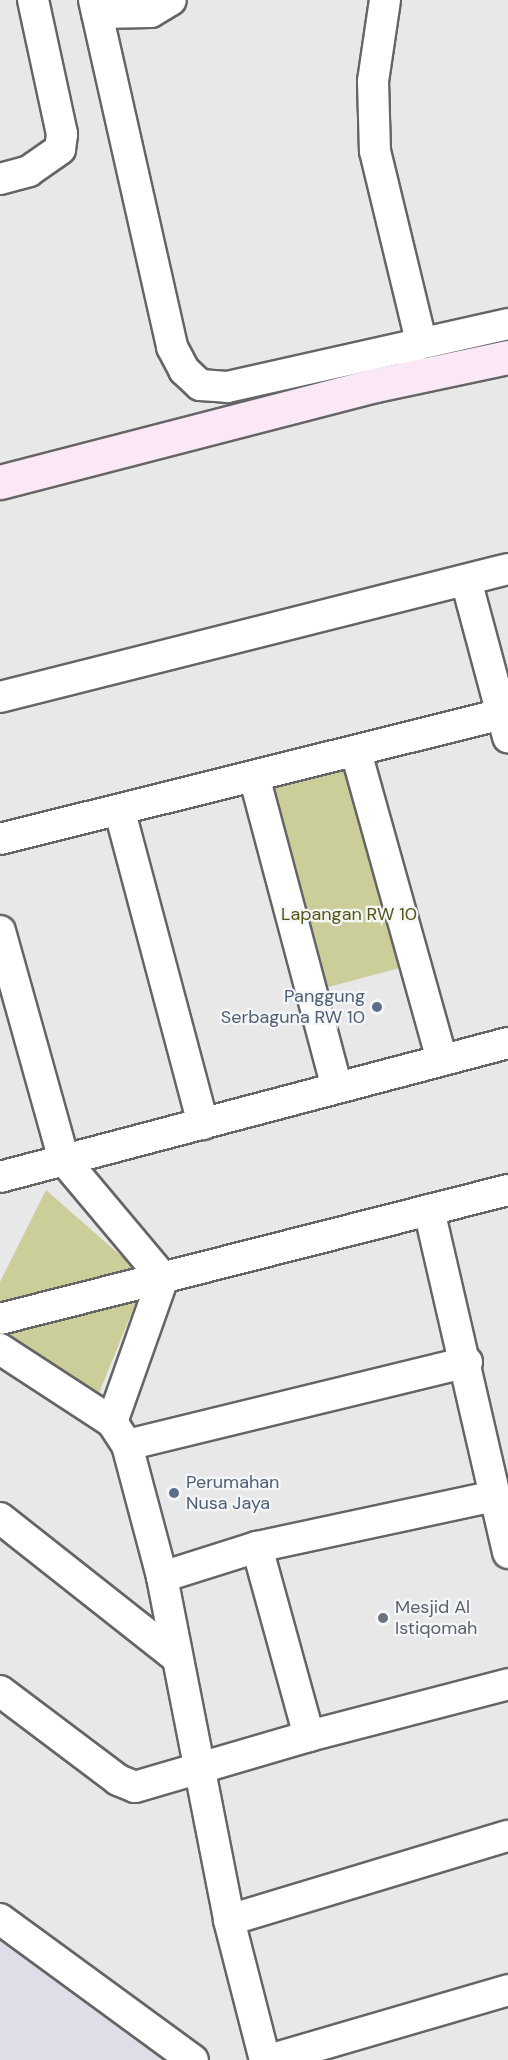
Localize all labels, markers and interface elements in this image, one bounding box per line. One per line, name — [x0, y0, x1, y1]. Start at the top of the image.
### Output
park label: Lapangan RW 10 — [281, 903, 417, 925]
place label: Panggung Serbaguna RW 10 — [221, 986, 365, 1028]
marker: Panggung Serbaguna RW 10 — [370, 1000, 384, 1014]
place label: Perumahan Nusa Jaya — [186, 1472, 279, 1514]
marker: Perumahan Nusa Jaya — [167, 1486, 181, 1500]
place label: Mesjid Al Istiqomah — [395, 1597, 477, 1640]
marker: Mesjid Al Istiqomah — [376, 1611, 390, 1625]

